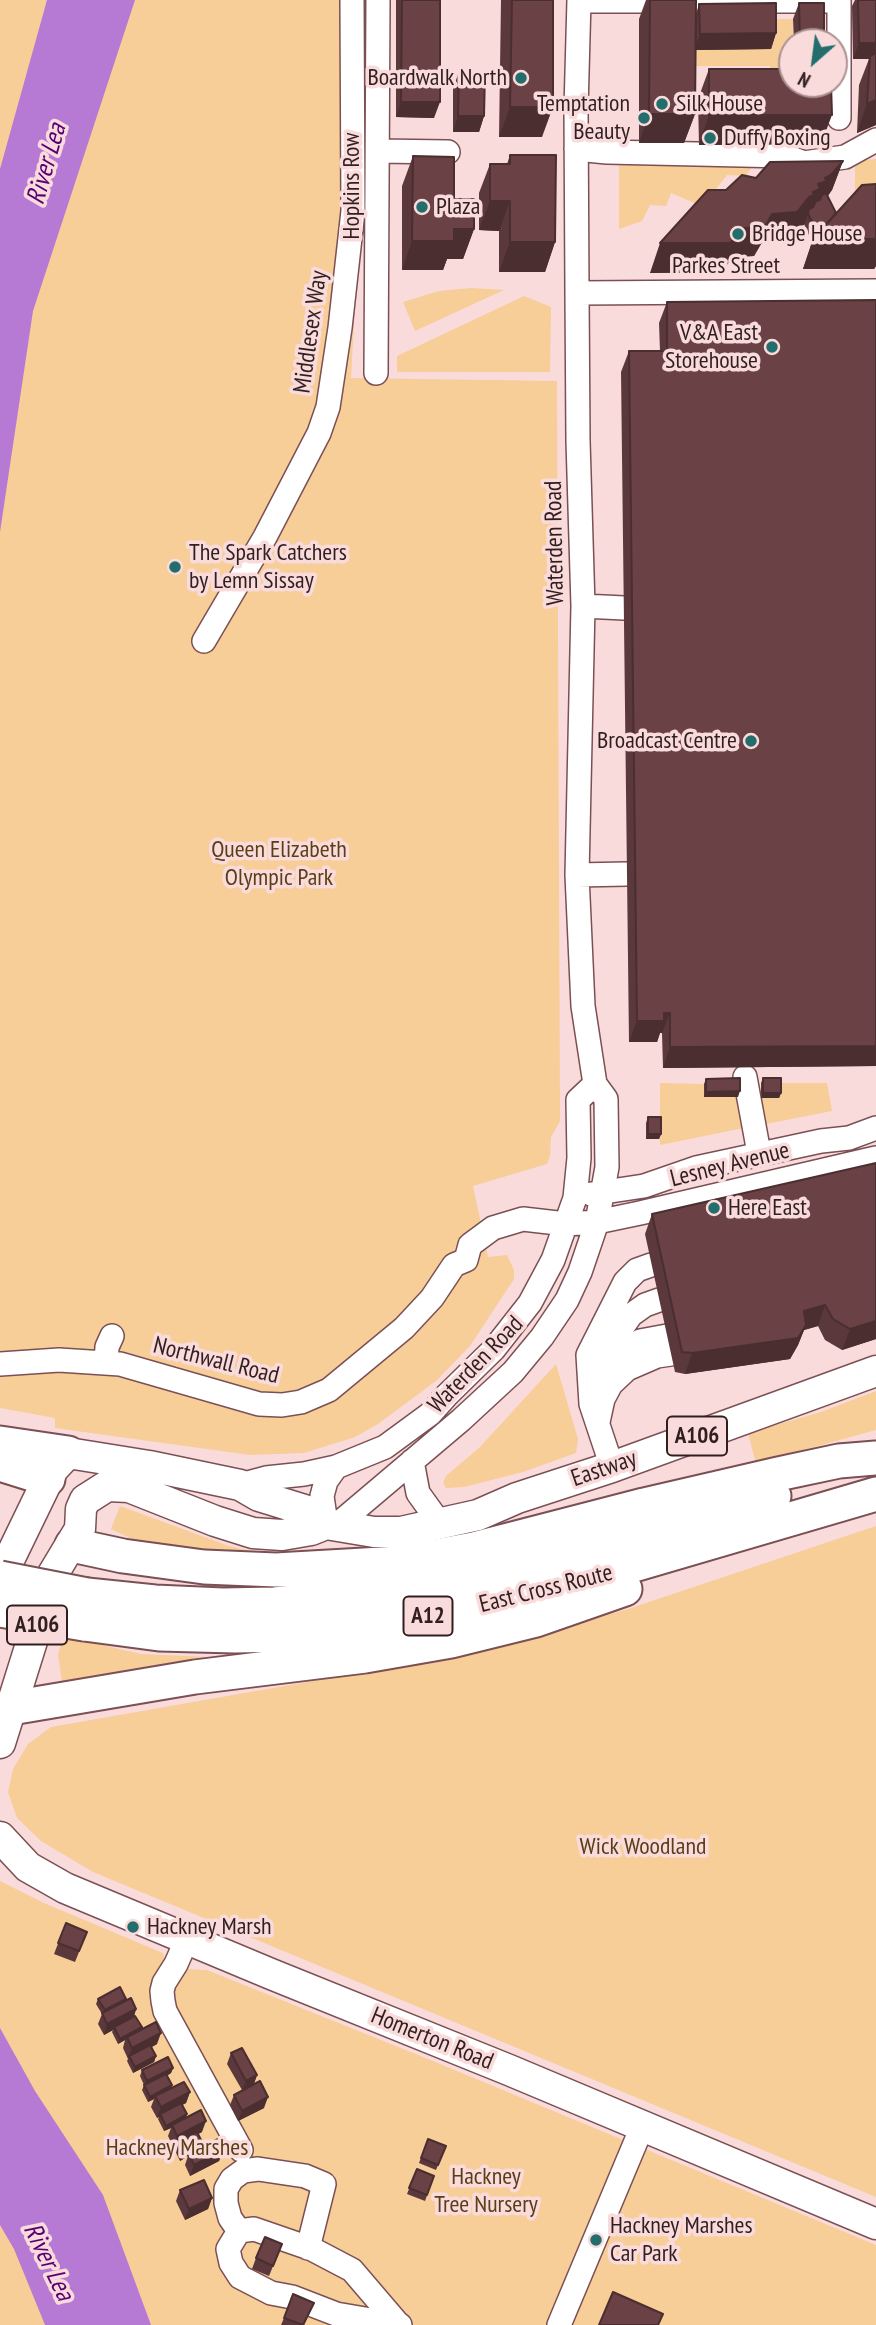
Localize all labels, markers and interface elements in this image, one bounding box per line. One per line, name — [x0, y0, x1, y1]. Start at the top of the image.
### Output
north arrow — [778, 28, 848, 98]
place label: Boardwalk North — [367, 64, 507, 92]
text: N — [794, 67, 814, 93]
marker: Boardwalk North — [513, 70, 529, 86]
place label: Temptation Beauty — [537, 90, 630, 146]
place label: Silk House — [676, 90, 763, 118]
marker: Silk House — [654, 96, 670, 112]
marker: Temptation Beauty — [636, 110, 652, 126]
water label: River Lea — [21, 120, 73, 208]
place label: Duffy Boxing — [724, 124, 831, 152]
marker: Duffy Boxing — [702, 130, 718, 146]
street label: Hopkins Row — [338, 133, 366, 239]
place label: Plaza — [436, 193, 480, 221]
marker: Plaza — [414, 199, 430, 215]
place label: Bridge House — [752, 220, 863, 248]
marker: Bridge House — [730, 226, 746, 242]
street label: Parkes Street — [672, 252, 780, 280]
street label: Middlesex Way — [288, 269, 334, 395]
place label: V&A East Storehouse — [665, 319, 758, 375]
marker: V&A East Storehouse — [764, 339, 780, 355]
street label: Waterden Road — [540, 480, 570, 606]
place label: The Spark Catchers by Lemn Sissay — [189, 539, 347, 595]
marker: The Spark Catchers by Lemn Sissay — [167, 559, 183, 575]
place label: Broadcast Centre — [597, 727, 737, 755]
marker: Broadcast Centre — [743, 733, 759, 749]
park label: Queen Elizabeth Olympic Park — [211, 836, 347, 892]
street label: Lesney Avenue — [667, 1136, 793, 1194]
place label: Here East — [728, 1194, 807, 1222]
marker: Here East — [706, 1200, 722, 1216]
street label: Waterden Road — [422, 1310, 530, 1420]
street label: Northwall Road — [150, 1331, 282, 1391]
road number: A106 — [667, 1416, 727, 1456]
street label: Eastway — [567, 1444, 641, 1494]
street label: East Cross Route — [476, 1559, 616, 1619]
road number: A12 — [404, 1596, 452, 1636]
road number: A106 — [7, 1606, 67, 1644]
park label: Wick Woodland — [580, 1833, 706, 1861]
place label: Hackney Marsh — [147, 1913, 272, 1941]
marker: Hackney Marsh — [125, 1919, 141, 1935]
street label: Homerton Road — [367, 2001, 497, 2077]
park label: Hackney Marshes — [106, 2134, 248, 2162]
park label: Hackney Tree Nursery — [434, 2163, 538, 2219]
place label: Hackney Marshes Car Park — [610, 2212, 753, 2268]
water label: River Lea — [16, 2218, 80, 2306]
marker: Hackney Marshes Car Park — [588, 2232, 604, 2248]

